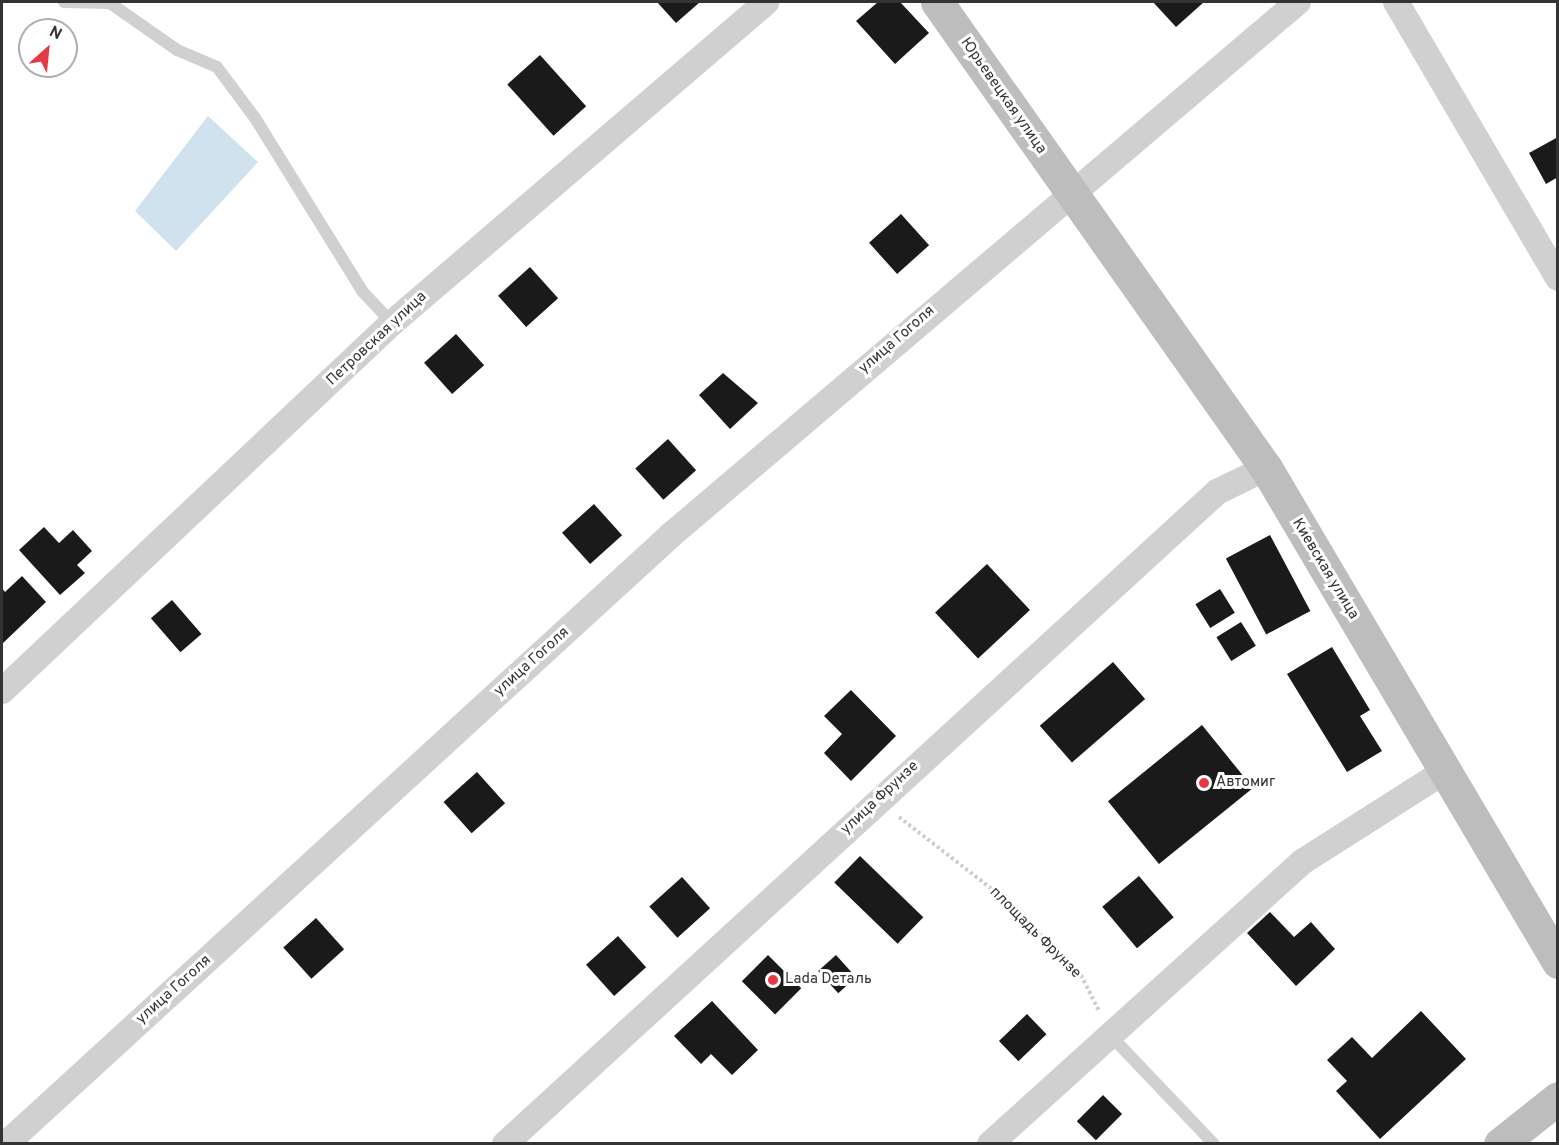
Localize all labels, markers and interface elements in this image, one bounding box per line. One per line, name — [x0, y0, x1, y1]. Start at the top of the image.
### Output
north arrow — [18, 18, 78, 78]
text: N — [46, 22, 65, 45]
street label: Юрьевецкая улица — [956, 34, 1050, 158]
street label: Петровская улица — [323, 288, 431, 390]
street label: улица Гоголя — [855, 302, 939, 378]
street label: Киевская улица — [1288, 515, 1362, 623]
street label: улица Гоголя — [491, 624, 573, 700]
street label: улица Фрунзе — [837, 757, 923, 839]
place label: Автомиг — [1216, 774, 1275, 792]
marker: Автомиг — [1197, 776, 1211, 790]
street label: площадь Фрунзе — [985, 883, 1085, 983]
street label: улица Гоголя — [133, 952, 215, 1028]
place label: Lada Dеталь — [785, 971, 872, 989]
marker: Lada Dеталь — [766, 973, 780, 987]

